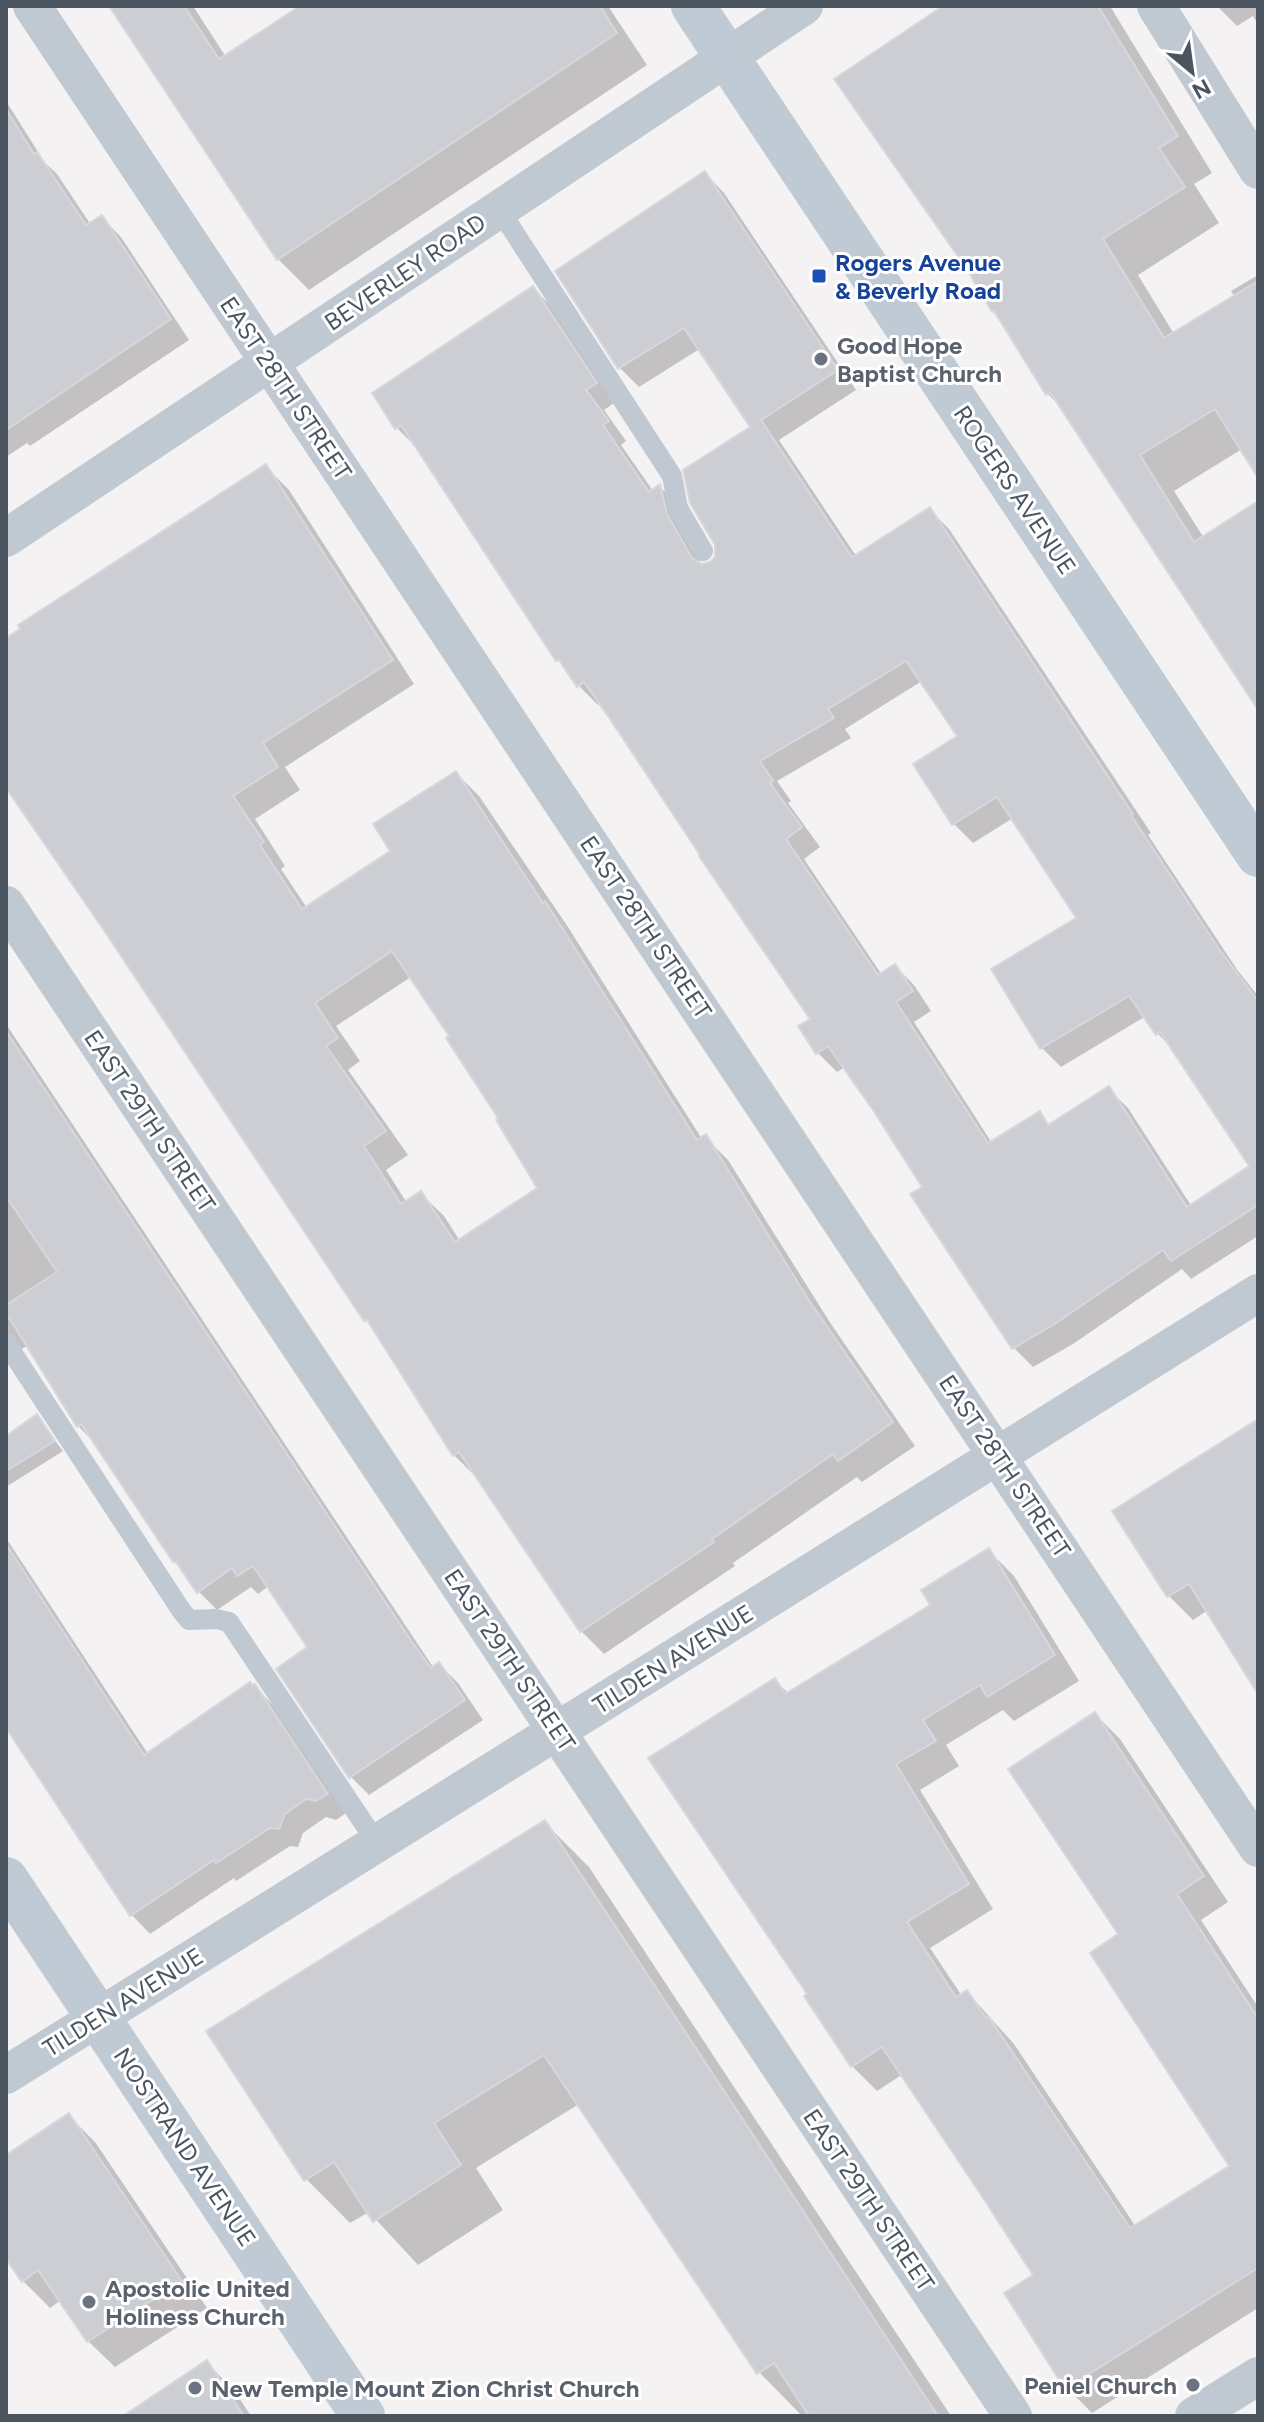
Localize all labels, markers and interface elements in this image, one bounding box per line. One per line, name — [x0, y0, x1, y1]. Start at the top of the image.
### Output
north arrow — [1152, 32, 1232, 112]
text: N — [1187, 73, 1215, 105]
street label: BEVERLEY ROAD — [319, 207, 491, 337]
place label: Rogers Avenue & Beverly Road — [835, 248, 1001, 305]
marker: Rogers Avenue & Beverly Road — [810, 267, 828, 285]
street label: EAST 28TH STREET — [214, 291, 358, 485]
place label: Good Hope Baptist Church — [837, 331, 1002, 388]
marker: Good Hope Baptist Church — [812, 350, 830, 368]
street label: ROGERS AVENUE — [948, 400, 1082, 580]
street label: EAST 28TH STREET — [574, 830, 718, 1024]
street label: EAST 29TH STREET — [78, 1024, 222, 1218]
street label: EAST 28TH STREET — [933, 1369, 1077, 1563]
street label: EAST 29TH STREET — [438, 1563, 582, 1757]
street label: TILDEN AVENUE — [588, 1598, 758, 1720]
street label: TILDEN AVENUE — [38, 1941, 208, 2063]
street label: NOSTRAND AVENUE — [108, 2042, 262, 2252]
street label: EAST 29TH STREET — [797, 2103, 941, 2297]
place label: Apostolic United Holiness Church — [105, 2274, 290, 2331]
marker: Apostolic United Holiness Church — [80, 2293, 98, 2311]
place label: Peniel Church — [1024, 2371, 1177, 2400]
place label: New Temple Mount Zion Christ Church — [211, 2374, 640, 2403]
marker: Peniel Church — [1184, 2376, 1202, 2394]
marker: New Temple Mount Zion Christ Church — [186, 2379, 204, 2397]

